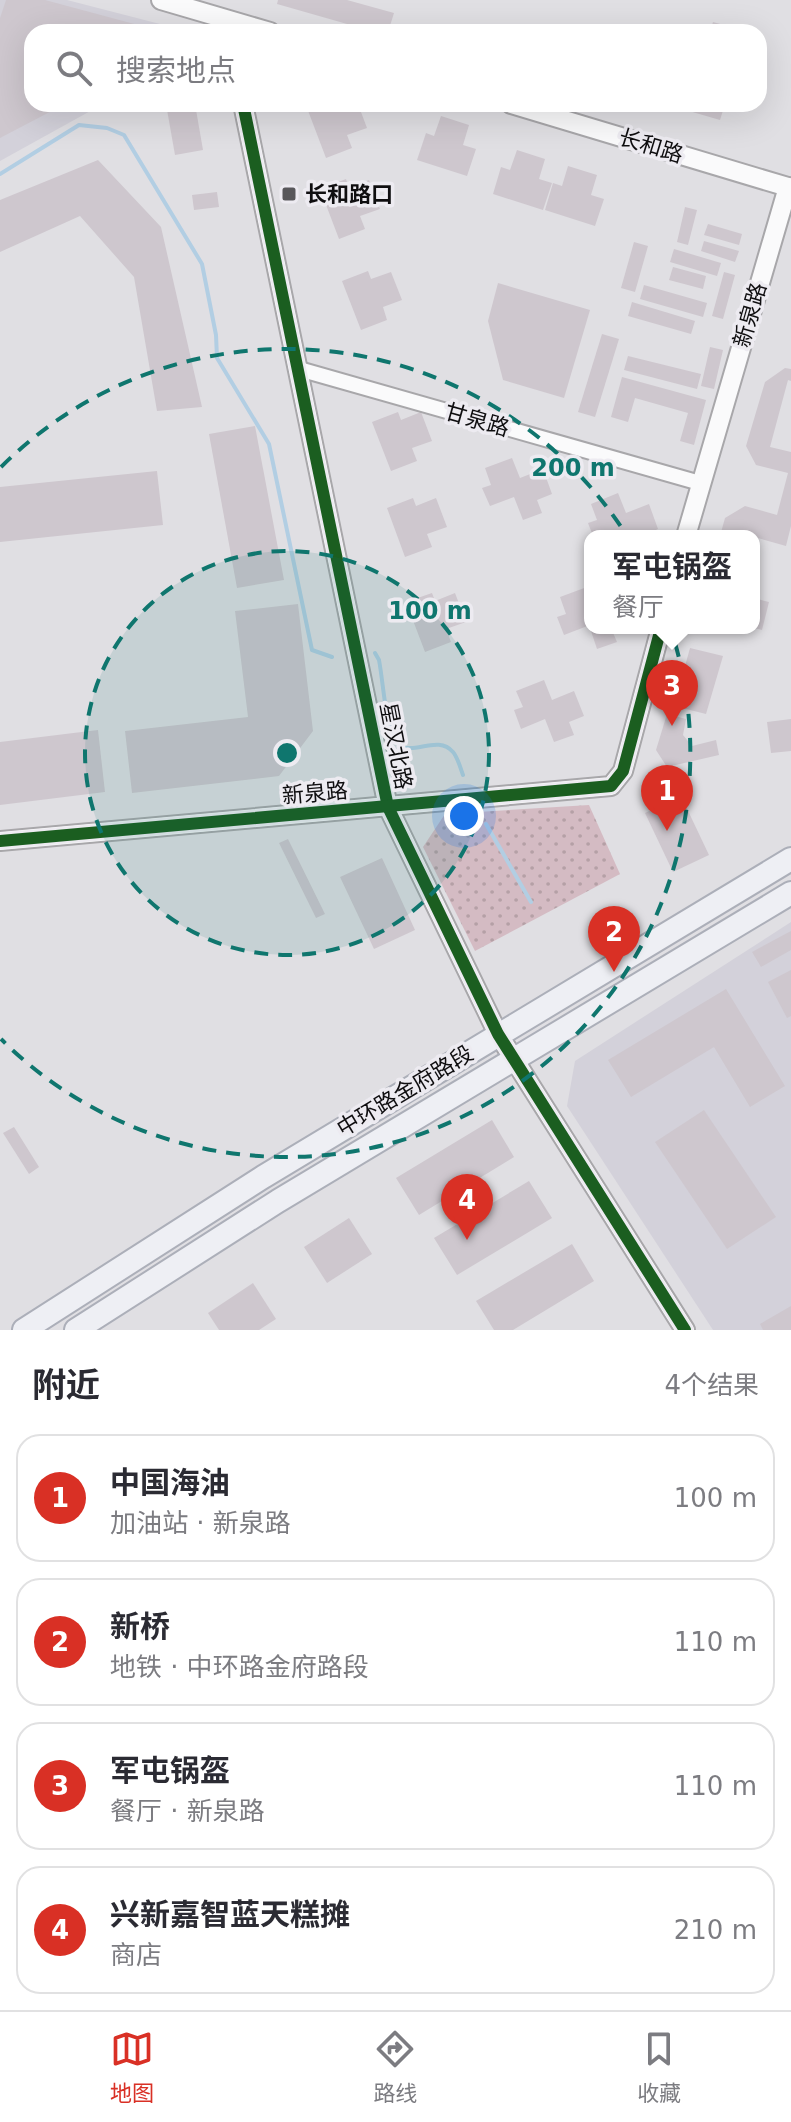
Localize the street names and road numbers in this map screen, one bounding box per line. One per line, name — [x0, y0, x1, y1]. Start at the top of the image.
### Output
street label: 长和路 — [616, 124, 686, 168]
street label: 新泉路 — [729, 280, 771, 350]
street label: 甘泉路 — [442, 399, 512, 441]
street label: 星汉北路 — [375, 700, 417, 792]
street label: 新泉路 — [281, 778, 349, 808]
street label: 中环路金府路段 — [333, 1041, 477, 1141]

